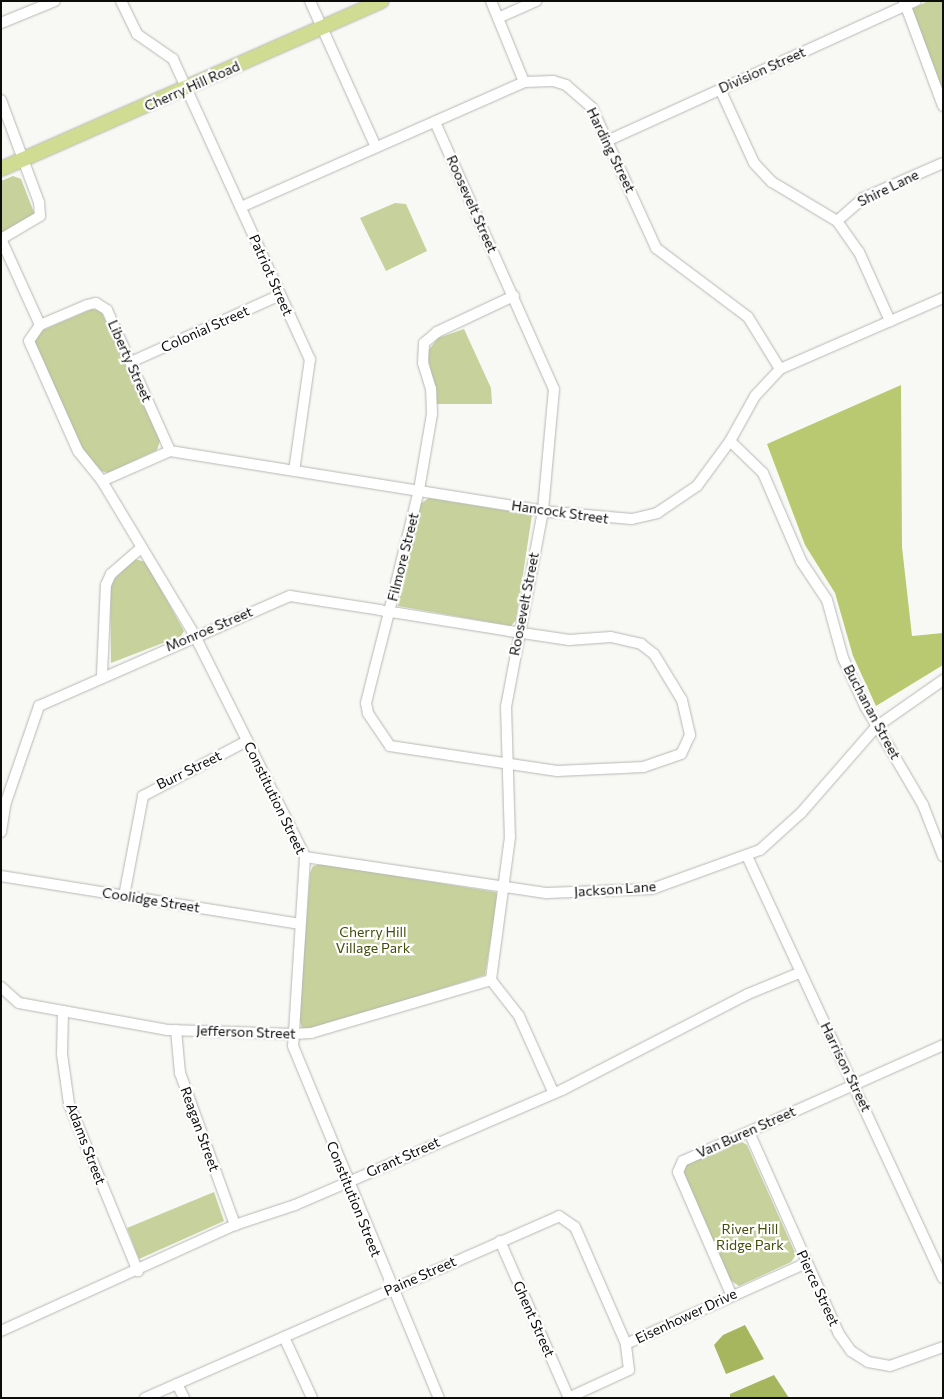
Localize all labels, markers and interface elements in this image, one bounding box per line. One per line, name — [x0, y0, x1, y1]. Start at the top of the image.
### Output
street label: Division Street — [716, 43, 808, 97]
street label: Cherry Hill Road — [142, 57, 242, 115]
street label: Harding Street — [583, 105, 639, 195]
street label: Roosevelt Street — [443, 153, 501, 255]
street label: Shire Lane — [855, 166, 921, 210]
street label: Patriot Street — [246, 232, 296, 318]
street label: Colonial Street — [158, 302, 252, 356]
street label: Liberty Street — [104, 317, 156, 405]
street label: Hancock Street — [510, 497, 610, 527]
street label: Filmore Street — [384, 511, 422, 603]
street label: Roosevelt Street — [506, 551, 542, 657]
street label: Monroe Street — [163, 603, 255, 655]
street label: Buchanan Street — [840, 662, 904, 762]
street label: Constitution Street — [240, 739, 310, 857]
street label: Burr Street — [154, 747, 224, 793]
street label: Jackson Lane — [573, 878, 657, 900]
street label: Coolidge Street — [101, 884, 201, 916]
park label: Cherry Hill Village Park — [336, 924, 410, 956]
street label: Harrison Street — [817, 1019, 875, 1115]
street label: Jefferson Street — [196, 1022, 296, 1042]
street label: Reagan Street — [177, 1084, 223, 1174]
street label: Adams Street — [63, 1101, 109, 1187]
street label: Van Buren Street — [694, 1103, 798, 1161]
street label: Grant Street — [363, 1133, 443, 1181]
street label: Constitution Street — [323, 1139, 385, 1259]
park label: River Hill Ridge Park — [716, 1221, 784, 1254]
street label: Pierce Street — [793, 1247, 843, 1329]
street label: Paine Street — [381, 1253, 459, 1299]
street label: Ghent Street — [510, 1278, 558, 1360]
street label: Eisenhower Drive — [632, 1285, 740, 1347]

